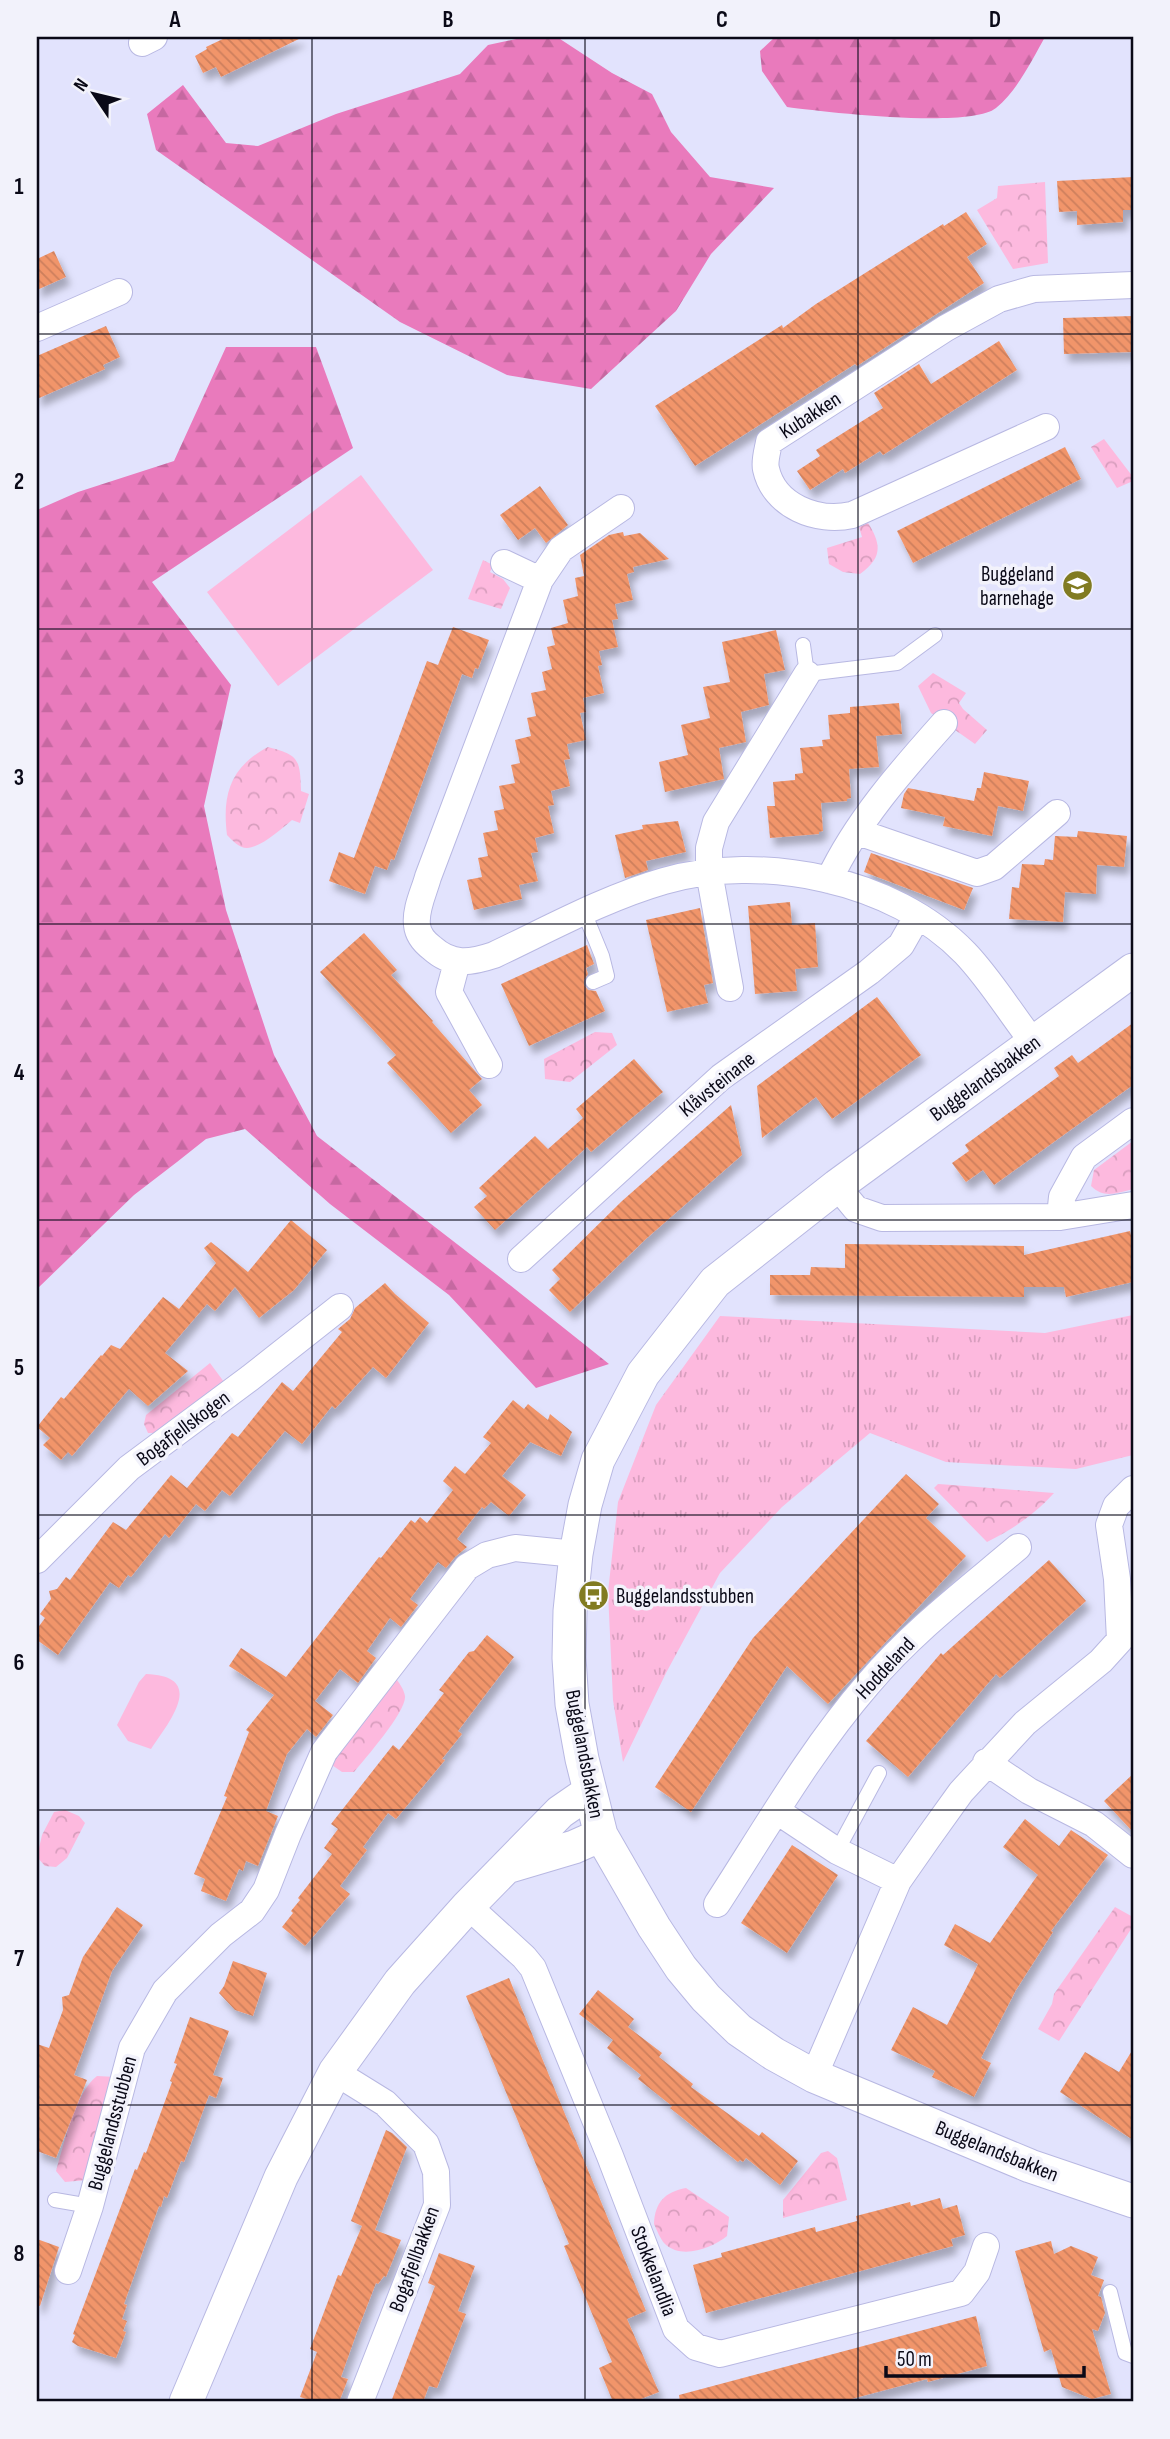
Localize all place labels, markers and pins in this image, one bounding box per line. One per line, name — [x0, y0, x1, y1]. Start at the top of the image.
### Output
place label: Buggeland barnehage — [980, 562, 1054, 611]
school or university icon: Buggeland barnehage — [1060, 569, 1094, 603]
bus stop icon: Buggelandsstubben — [576, 1579, 610, 1613]
place label: Buggelandsstubben — [616, 1584, 754, 1609]

